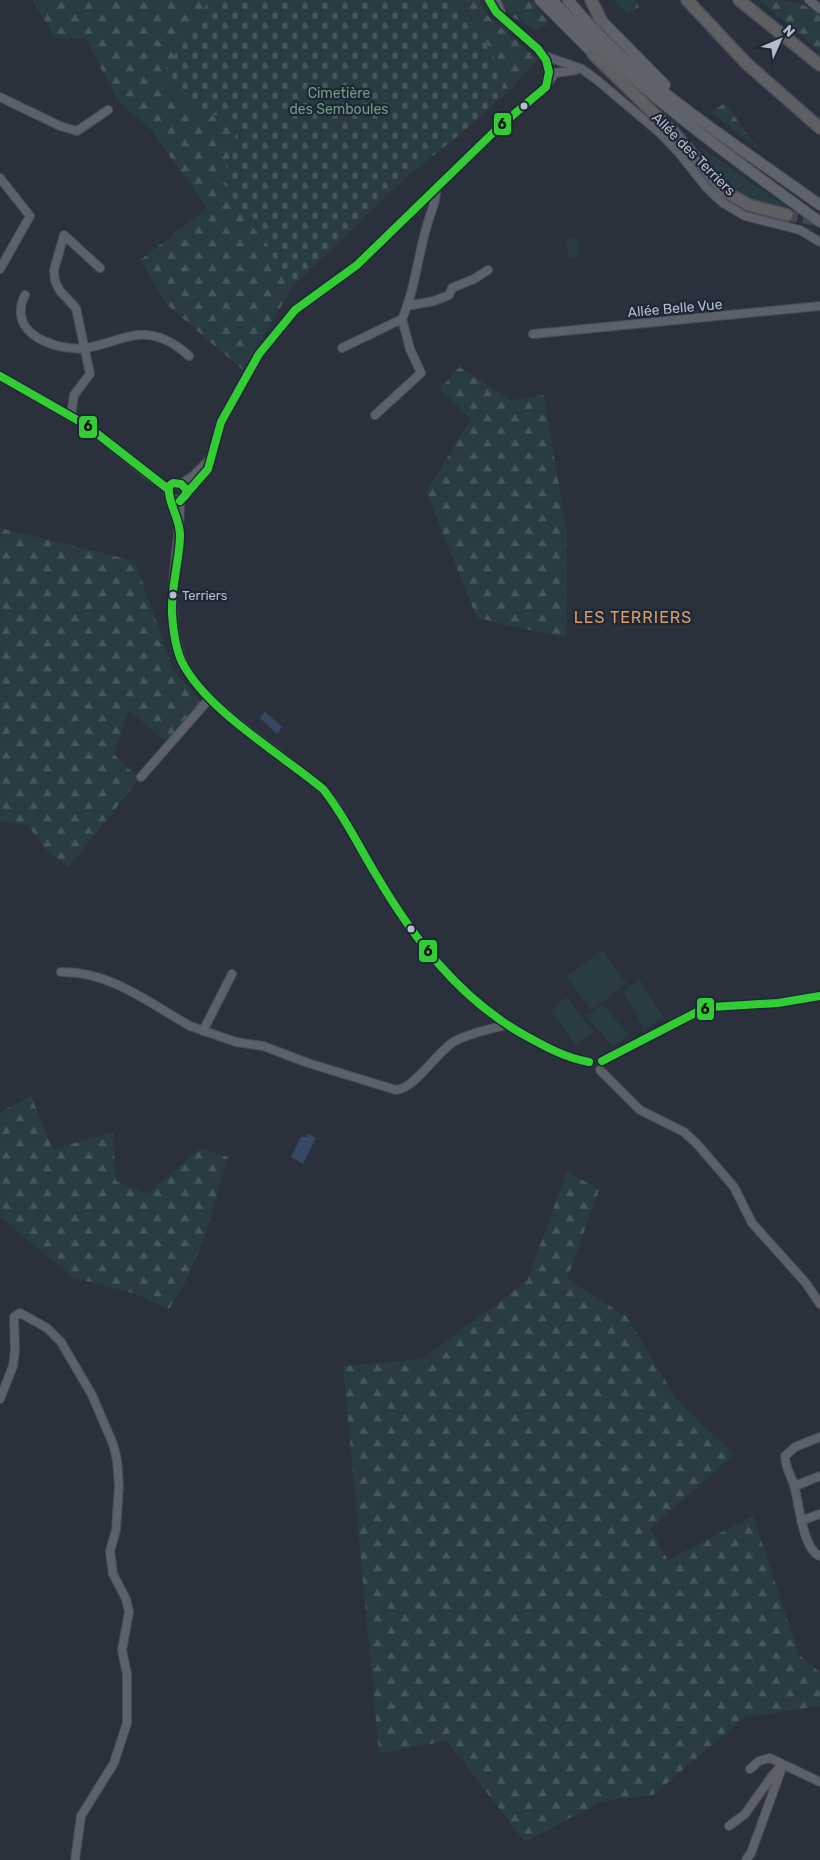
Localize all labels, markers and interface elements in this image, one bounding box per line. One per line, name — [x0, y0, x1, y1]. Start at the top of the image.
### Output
north arrow — [755, 15, 805, 65]
text: N — [779, 22, 798, 41]
park label: Cimetière des Semboules — [290, 85, 388, 118]
unlabelled marker — [519, 101, 529, 111]
street label: Allée des Terriers — [649, 109, 739, 199]
line badge: 6 — [493, 112, 512, 136]
text: 6 — [497, 116, 507, 133]
street label: Allée Belle Vue — [627, 296, 723, 321]
line badge: 6 — [78, 415, 98, 439]
text: 6 — [83, 418, 93, 435]
place label: Terriers — [182, 588, 228, 603]
marker: Terriers — [168, 590, 178, 600]
district label: LES TERRIERS — [574, 608, 692, 627]
unlabelled marker — [406, 924, 416, 934]
line badge: 6 — [418, 939, 438, 963]
text: 6 — [423, 943, 433, 960]
line badge: 6 — [696, 997, 715, 1021]
text: 6 — [700, 1001, 710, 1018]

